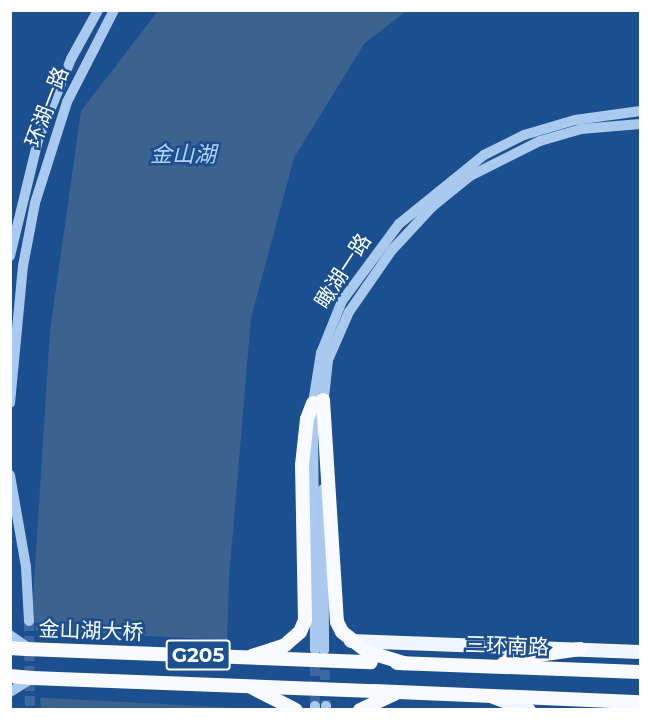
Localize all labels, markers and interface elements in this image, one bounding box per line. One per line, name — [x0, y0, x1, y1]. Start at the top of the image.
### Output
street label: 环湖一路 — [20, 63, 74, 151]
water label: 金山湖 — [150, 142, 216, 168]
street label: 瞰湖一路 — [310, 229, 376, 313]
street label: 金山湖大桥 — [38, 617, 144, 645]
street label: 三环南路 — [465, 632, 549, 660]
road number: G205 — [165, 638, 231, 672]

